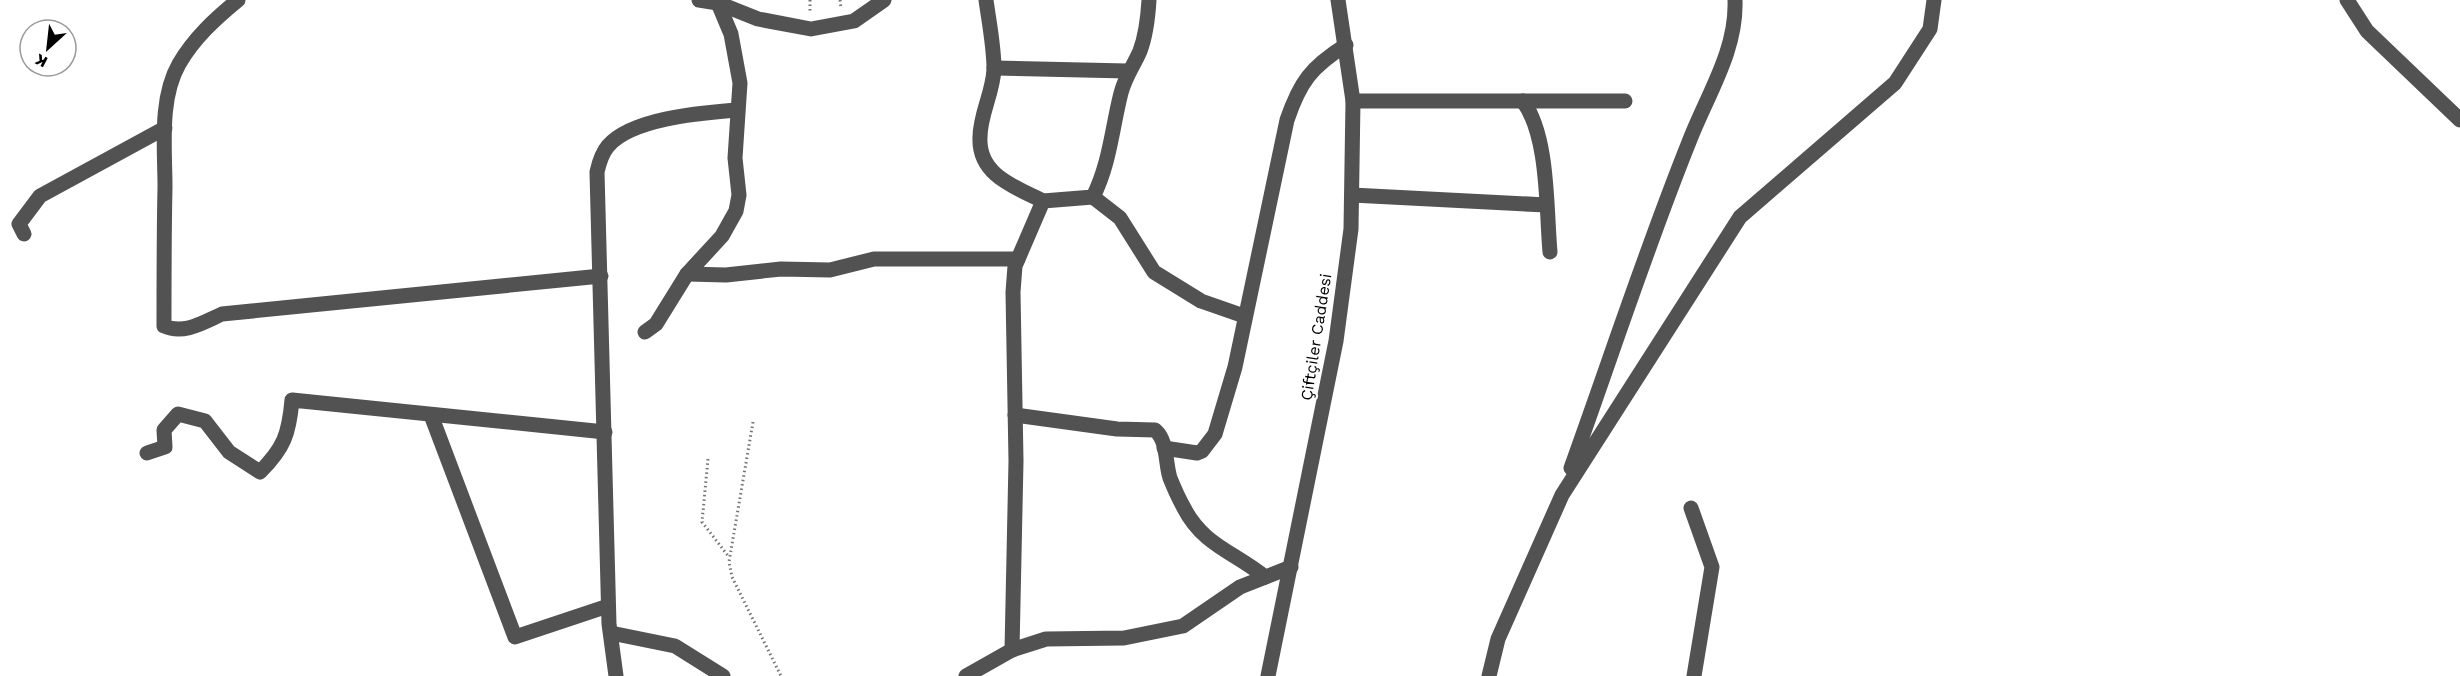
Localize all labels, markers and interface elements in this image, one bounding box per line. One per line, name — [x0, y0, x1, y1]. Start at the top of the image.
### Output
north arrow — [18, 18, 78, 78]
text: K — [32, 50, 51, 72]
street label: Çiftçiler Caddesi — [1297, 272, 1335, 402]

